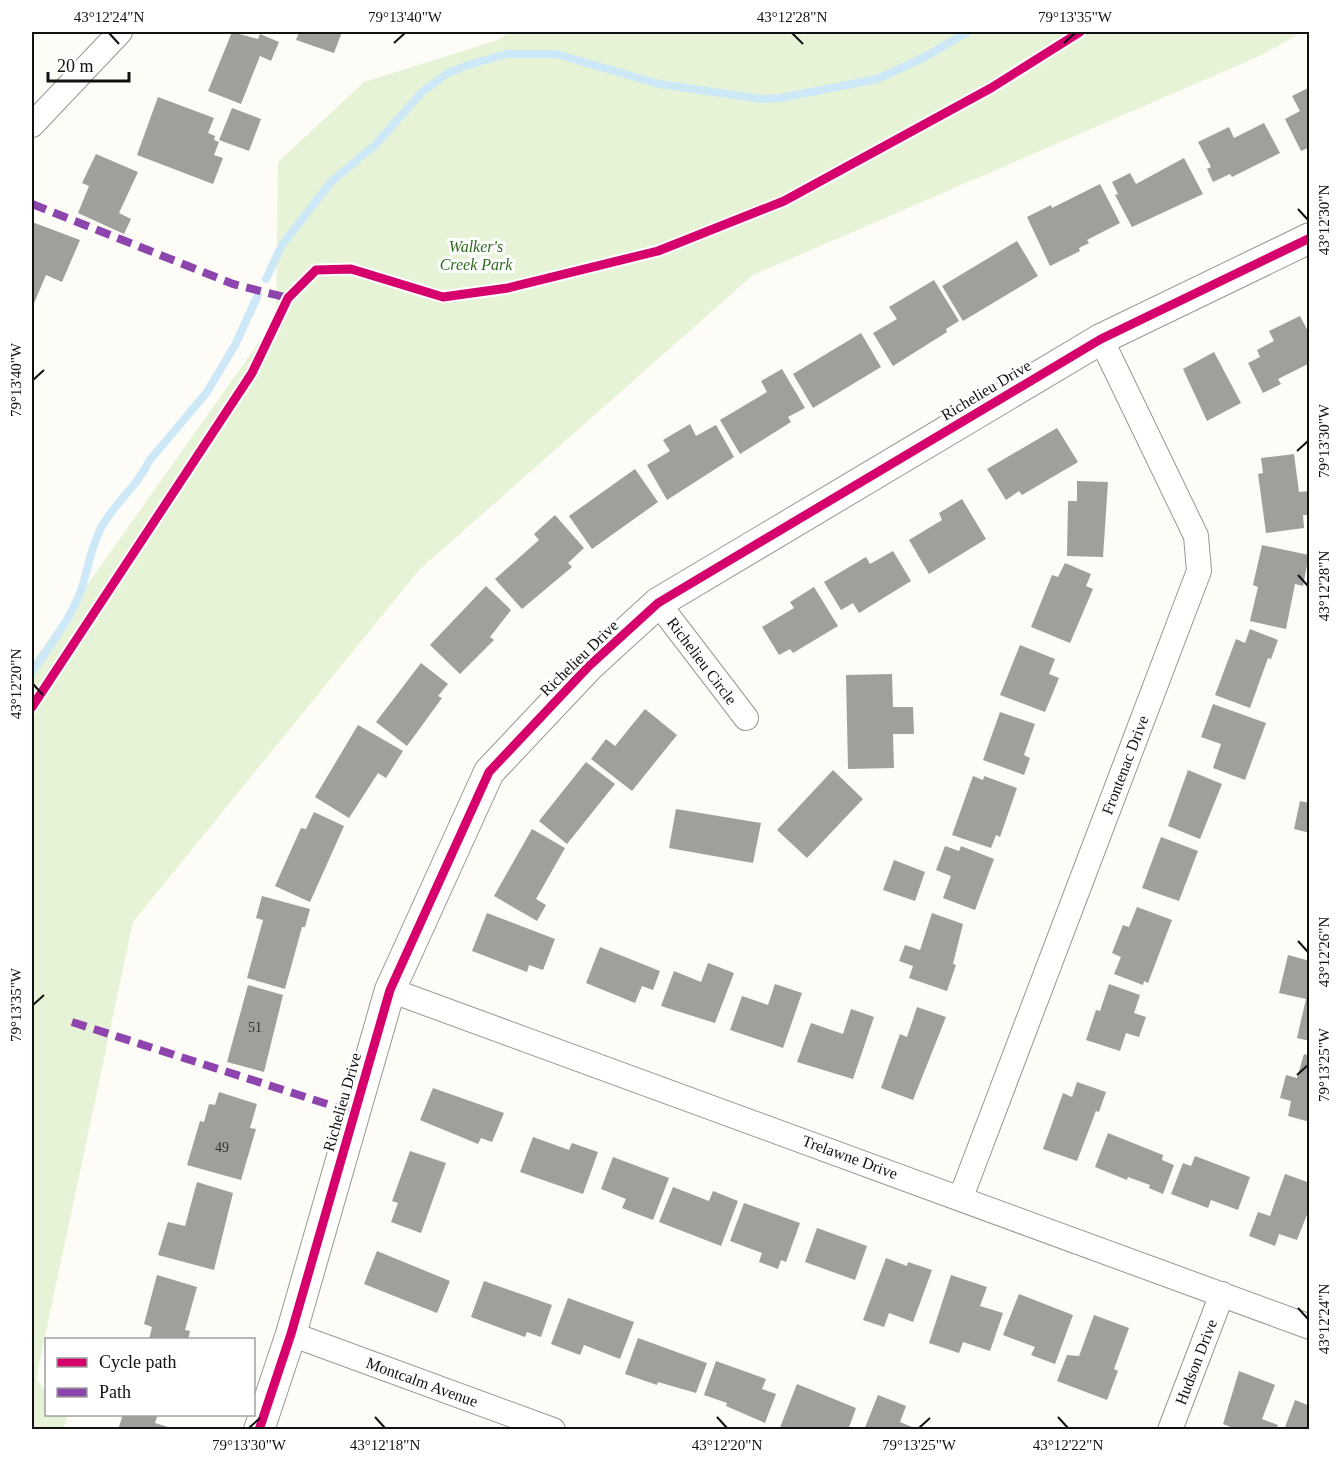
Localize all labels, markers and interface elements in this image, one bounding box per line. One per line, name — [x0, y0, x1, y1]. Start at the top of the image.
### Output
text: 43°12'24"N — [74, 9, 144, 25]
text: 79°13'40"W — [368, 9, 443, 25]
text: 43°12'28"N — [757, 9, 827, 25]
text: 79°13'35"W — [1038, 9, 1113, 25]
scale bar — [48, 45, 129, 83]
text: 20 m — [57, 56, 94, 76]
text: 43°12'30"N — [1316, 185, 1332, 255]
park label: Walker's Creek Park — [440, 238, 513, 273]
text: 79°13'40"W — [8, 342, 24, 417]
street label: Richelieu Drive — [938, 357, 1034, 423]
text: 79°13'30"W — [1316, 403, 1332, 478]
text: 43°12'28"N — [1316, 551, 1332, 621]
street label: Richelieu Circle — [664, 614, 740, 708]
street label: Richelieu Drive — [536, 617, 622, 699]
text: 43°12'20"N — [8, 649, 24, 719]
street label: Frontenac Drive — [1098, 713, 1152, 817]
text: 43°12'26"N — [1316, 917, 1332, 987]
text: 79°13'35"W — [8, 967, 24, 1042]
house number: 51 — [248, 1020, 262, 1035]
text: 79°13'25"W — [1316, 1027, 1332, 1102]
street label: Richelieu Drive — [320, 1051, 364, 1153]
street label: Trelawne Drive — [800, 1132, 900, 1182]
house number: 49 — [215, 1140, 229, 1155]
text: 43°12'24"N — [1316, 1284, 1332, 1354]
street label: Hudson Drive — [1172, 1317, 1220, 1407]
legend — [45, 1338, 255, 1416]
text: Cycle path — [99, 1352, 176, 1372]
street label: Montcalm Avenue — [364, 1354, 480, 1410]
text: Path — [99, 1382, 131, 1402]
text: 79°13'30"W — [212, 1437, 287, 1453]
text: 43°12'18"N — [350, 1437, 420, 1453]
text: 43°12'20"N — [692, 1437, 762, 1453]
text: 79°13'25"W — [882, 1437, 957, 1453]
text: 43°12'22"N — [1033, 1437, 1103, 1453]

